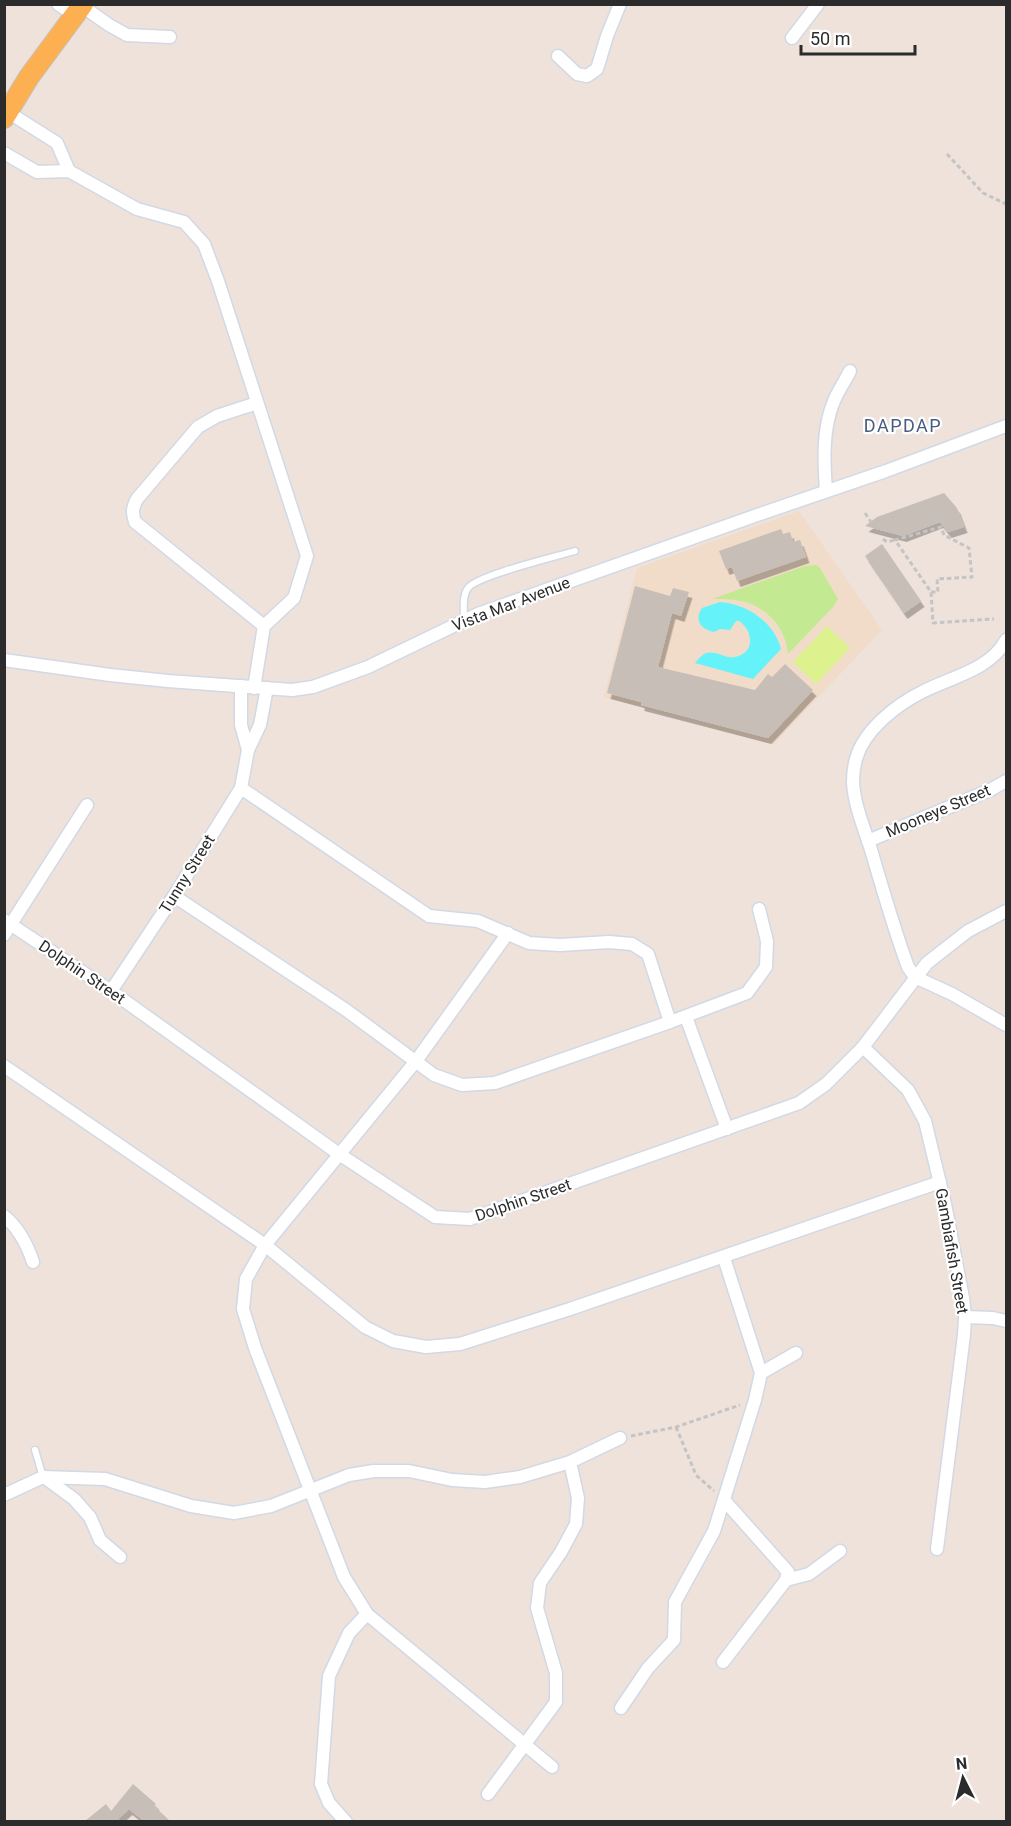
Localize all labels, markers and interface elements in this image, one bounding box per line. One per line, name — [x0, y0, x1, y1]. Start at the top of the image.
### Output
scale bar — [801, 18, 915, 56]
text: 50 m — [810, 28, 850, 49]
district label: DAPDAP — [864, 415, 942, 436]
street label: Vista Mar Avenue — [449, 573, 573, 635]
street label: Mooneye Street — [883, 780, 993, 842]
street label: Tunny Street — [155, 831, 219, 917]
street label: Dolphin Street — [35, 936, 129, 1008]
street label: Dolphin Street — [473, 1175, 573, 1225]
street label: Gambiafish Street — [932, 1187, 972, 1315]
north arrow — [933, 1748, 993, 1808]
text: N — [955, 1754, 968, 1774]

